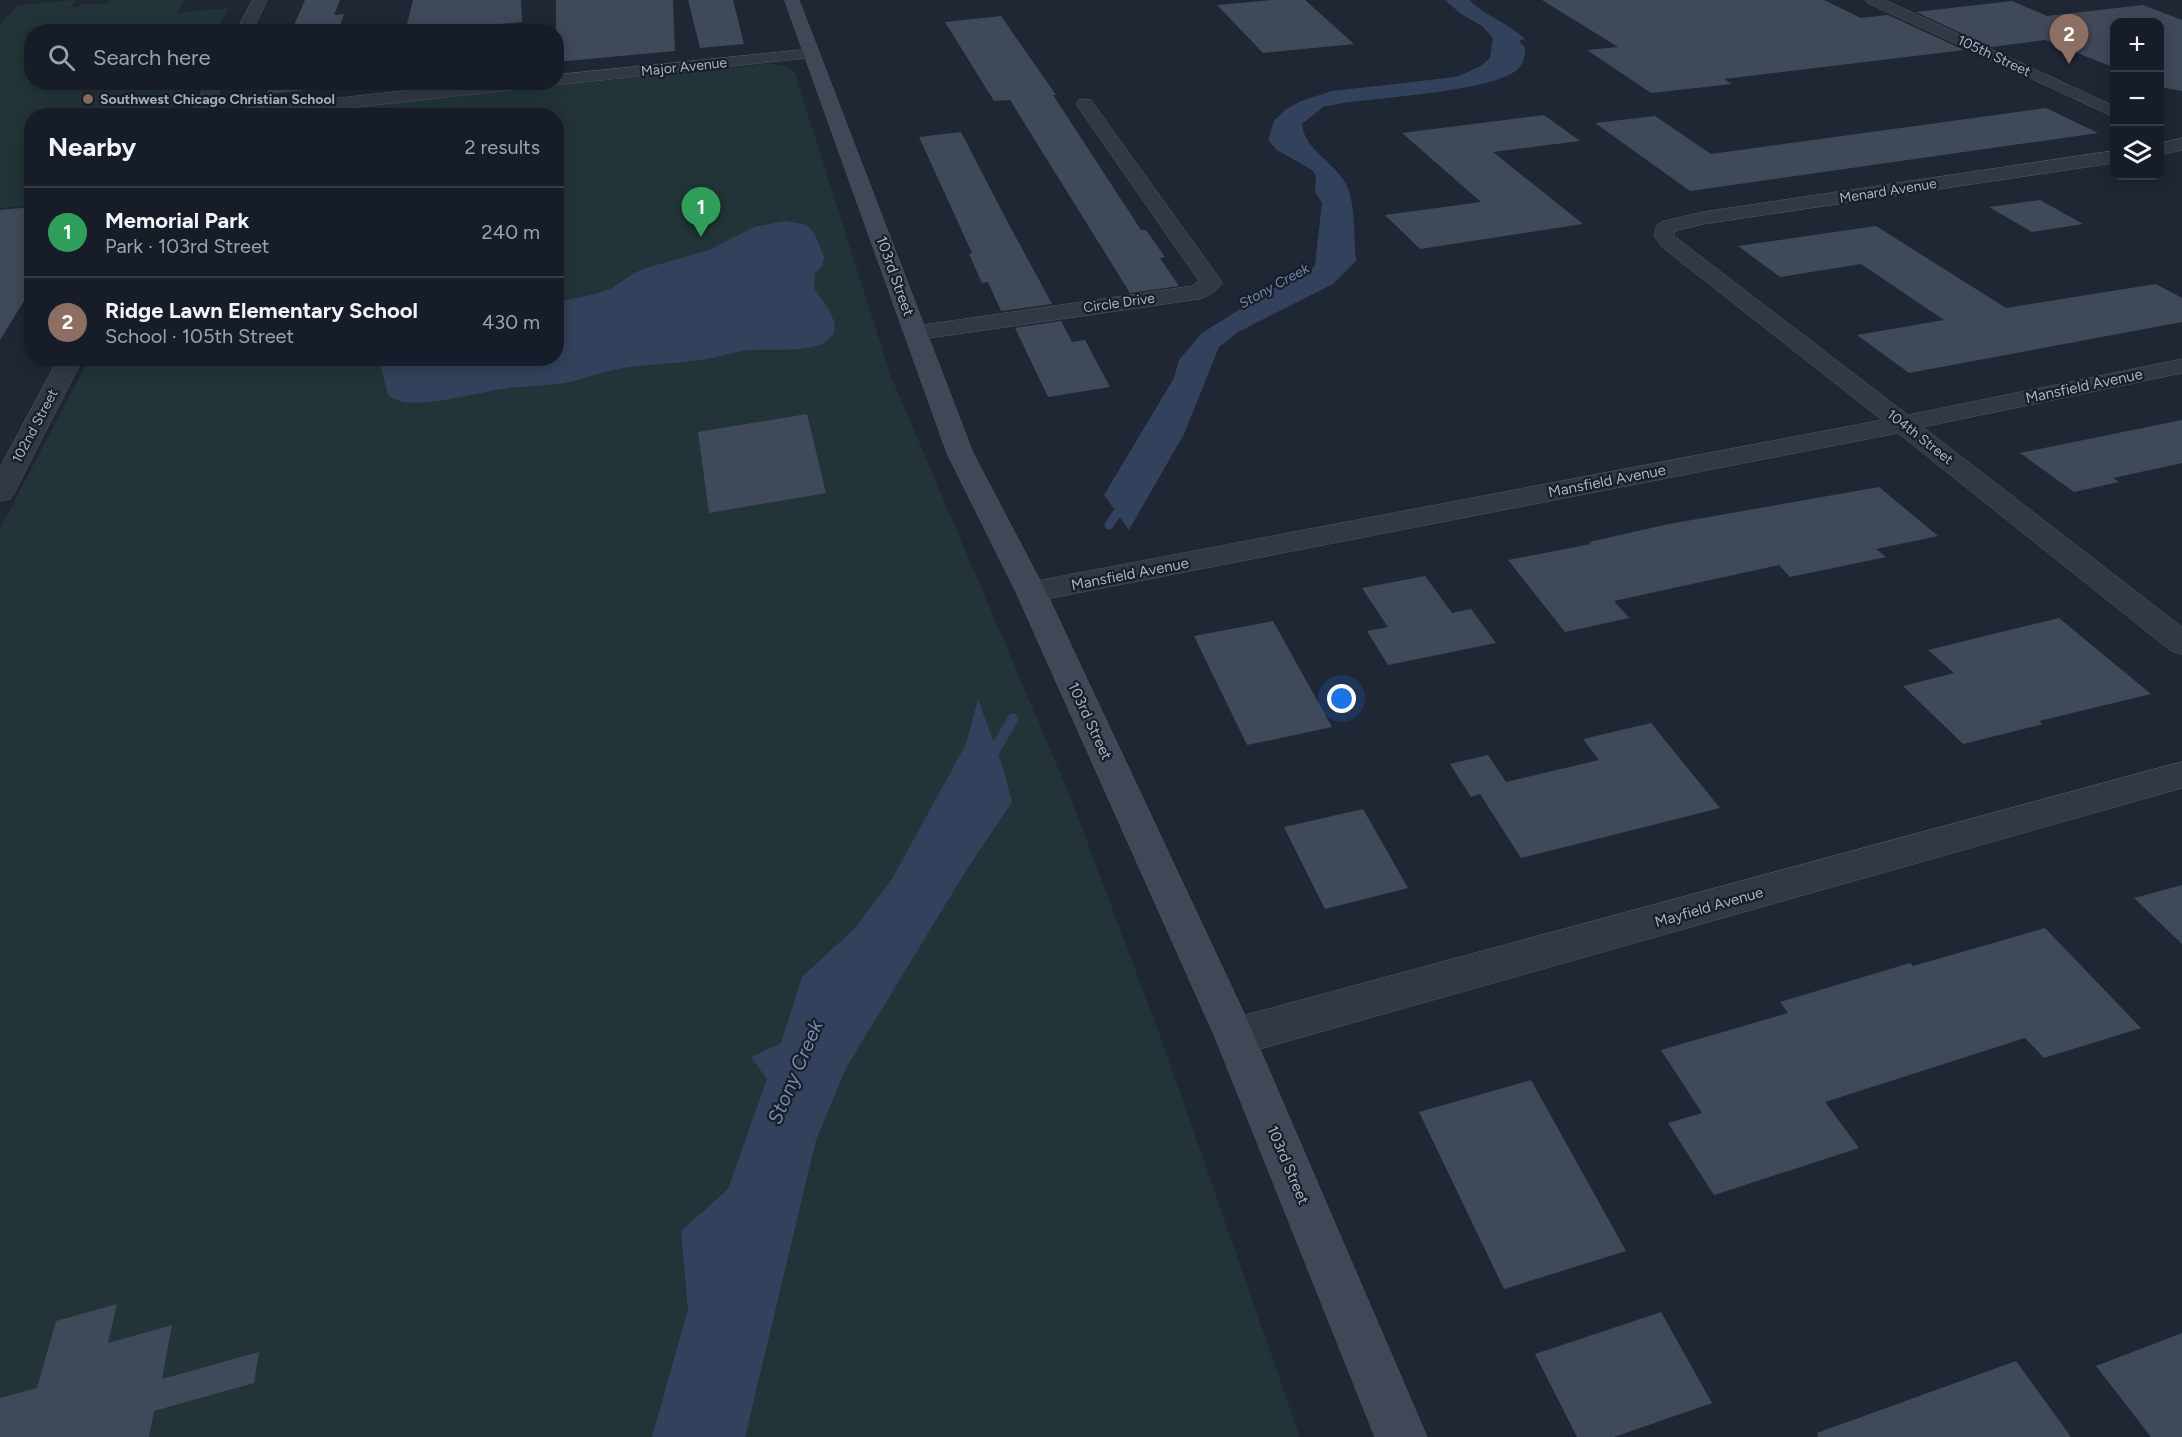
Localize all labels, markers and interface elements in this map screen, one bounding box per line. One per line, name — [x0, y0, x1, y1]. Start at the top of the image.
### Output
pin: 2 — [2050, 14, 2088, 64]
map controls — [2110, 18, 2164, 180]
button: + — [2110, 18, 2164, 72]
search box — [24, 24, 564, 90]
street label: 105th Street — [1955, 32, 2033, 80]
icon: search — [45, 41, 78, 74]
text: Search here — [93, 44, 211, 71]
street label: Major Avenue — [640, 54, 728, 80]
button: − — [2110, 72, 2164, 126]
place label: Southwest Chicago Christian School — [100, 91, 335, 108]
marker: Southwest Chicago Christian School — [81, 92, 95, 106]
button: layers — [2110, 126, 2164, 180]
text: Nearby — [48, 131, 136, 163]
text: 2 results — [464, 135, 540, 159]
street label: Menard Avenue — [1838, 175, 1938, 207]
pin: 1 — [682, 188, 720, 237]
text: Memorial Park — [105, 207, 249, 234]
text: 1 — [63, 220, 72, 244]
text: 240 m — [482, 220, 540, 244]
text: Park · 103rd Street — [105, 234, 269, 258]
street label: 103rd Street — [872, 234, 918, 319]
water label: Stony Creek — [1236, 259, 1313, 312]
street label: Circle Drive — [1082, 290, 1156, 316]
text: Ridge Lawn Elementary School — [105, 297, 418, 324]
text: 2 — [62, 310, 73, 334]
text: 430 m — [482, 310, 540, 334]
text: School · 105th Street — [105, 324, 294, 348]
street label: Mansfield Avenue — [2024, 365, 2144, 407]
street label: 102nd Street — [8, 386, 62, 466]
street label: 104th Street — [1884, 406, 1956, 468]
street label: Mansfield Avenue — [1547, 461, 1667, 501]
street label: Mansfield Avenue — [1070, 554, 1190, 594]
street label: 103rd Street — [1064, 679, 1116, 763]
your location — [1327, 684, 1356, 713]
street label: Mayfield Avenue — [1653, 883, 1765, 931]
water label: Stony Creek — [762, 1015, 828, 1128]
street label: 103rd Street — [1263, 1123, 1313, 1207]

